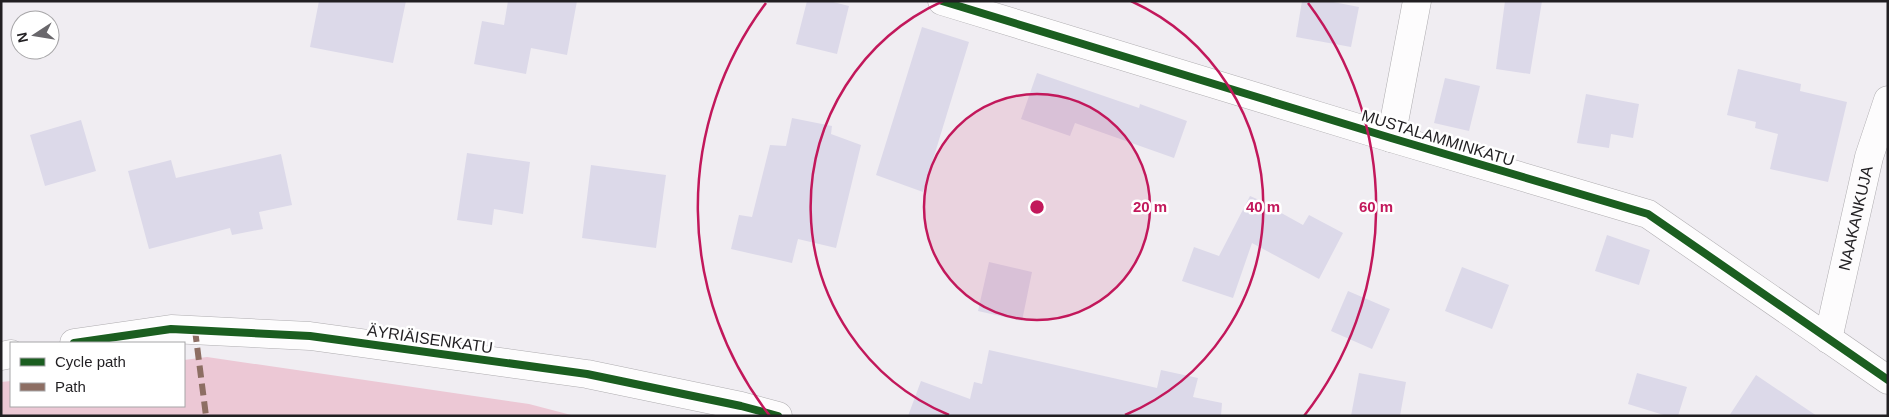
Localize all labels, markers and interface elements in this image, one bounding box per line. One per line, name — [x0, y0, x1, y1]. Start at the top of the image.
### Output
north arrow — [10, 10, 60, 60]
text: N — [13, 31, 31, 44]
street label: MUSTALAMMINKATU — [1360, 107, 1516, 169]
street label: NAAKANKUJA — [1835, 164, 1875, 272]
centre of rings — [1028, 198, 1046, 216]
text: 20 m — [1133, 198, 1167, 215]
text: 40 m — [1246, 198, 1280, 215]
text: 60 m — [1359, 198, 1393, 215]
street label: ÄYRIÄISENKATU — [366, 322, 494, 356]
legend — [10, 342, 185, 407]
text: Cycle path — [55, 353, 126, 370]
text: Path — [55, 378, 86, 395]

